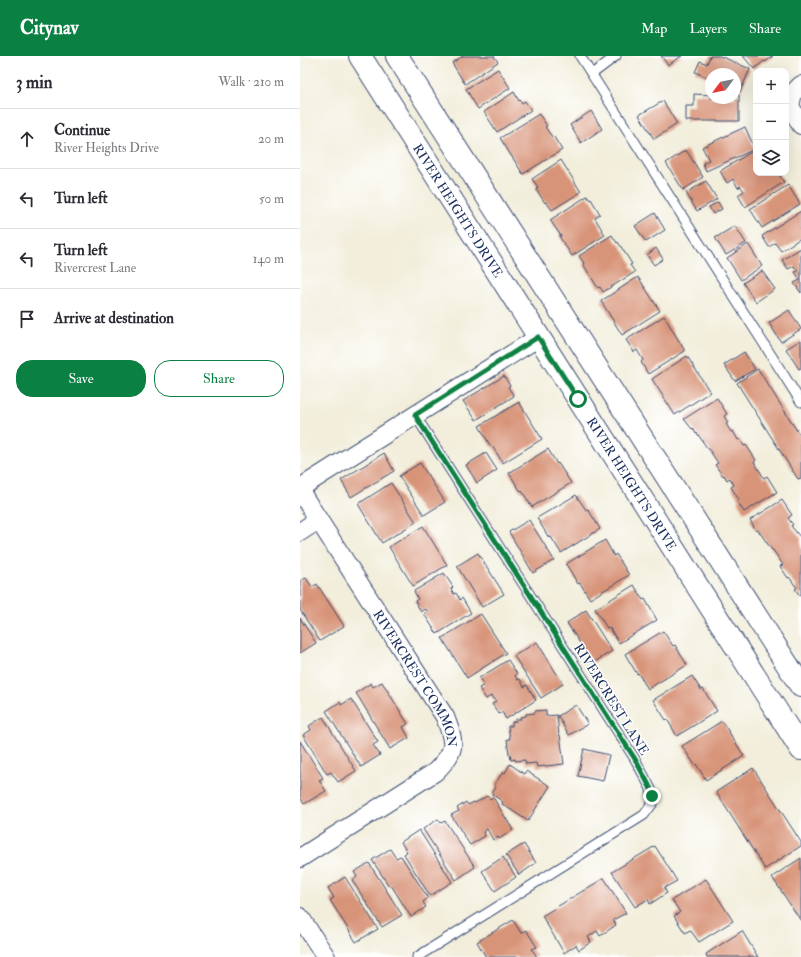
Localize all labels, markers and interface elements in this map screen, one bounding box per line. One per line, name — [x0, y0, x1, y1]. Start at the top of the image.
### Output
text: Citynav — [20, 16, 79, 40]
text: Map — [641, 20, 667, 37]
text: Layers — [689, 20, 727, 37]
text: Share — [749, 20, 781, 37]
north arrow — [705, 68, 741, 104]
map controls — [753, 68, 789, 176]
button: + — [753, 68, 789, 104]
text: 3 min — [16, 72, 53, 93]
text: Walk · 210 m — [218, 74, 284, 90]
button: − — [753, 104, 789, 140]
text: Continue — [54, 121, 110, 140]
icon: ahead — [16, 128, 38, 150]
text: 20 m — [258, 131, 284, 147]
text: River Heights Drive — [54, 140, 159, 156]
button: layers — [753, 140, 789, 176]
street label: RIVER HEIGHTS DRIVE — [409, 141, 506, 281]
icon: left — [16, 188, 38, 210]
text: Turn left — [54, 189, 108, 208]
text: 50 m — [259, 191, 284, 207]
text: Turn left — [54, 241, 108, 260]
icon: left — [16, 248, 38, 270]
text: 140 m — [253, 251, 284, 267]
text: Rivercrest Lane — [54, 260, 136, 276]
icon: arrive — [16, 308, 38, 330]
text: Arrive at destination — [54, 309, 174, 328]
button: Save — [16, 360, 146, 397]
button: Share — [154, 360, 284, 397]
route start — [569, 390, 587, 408]
street label: RIVER HEIGHTS DRIVE — [583, 415, 680, 554]
street label: RIVERCREST COMMON — [369, 607, 460, 748]
street label: RIVERCREST LANE — [570, 641, 652, 758]
route end — [643, 787, 661, 805]

